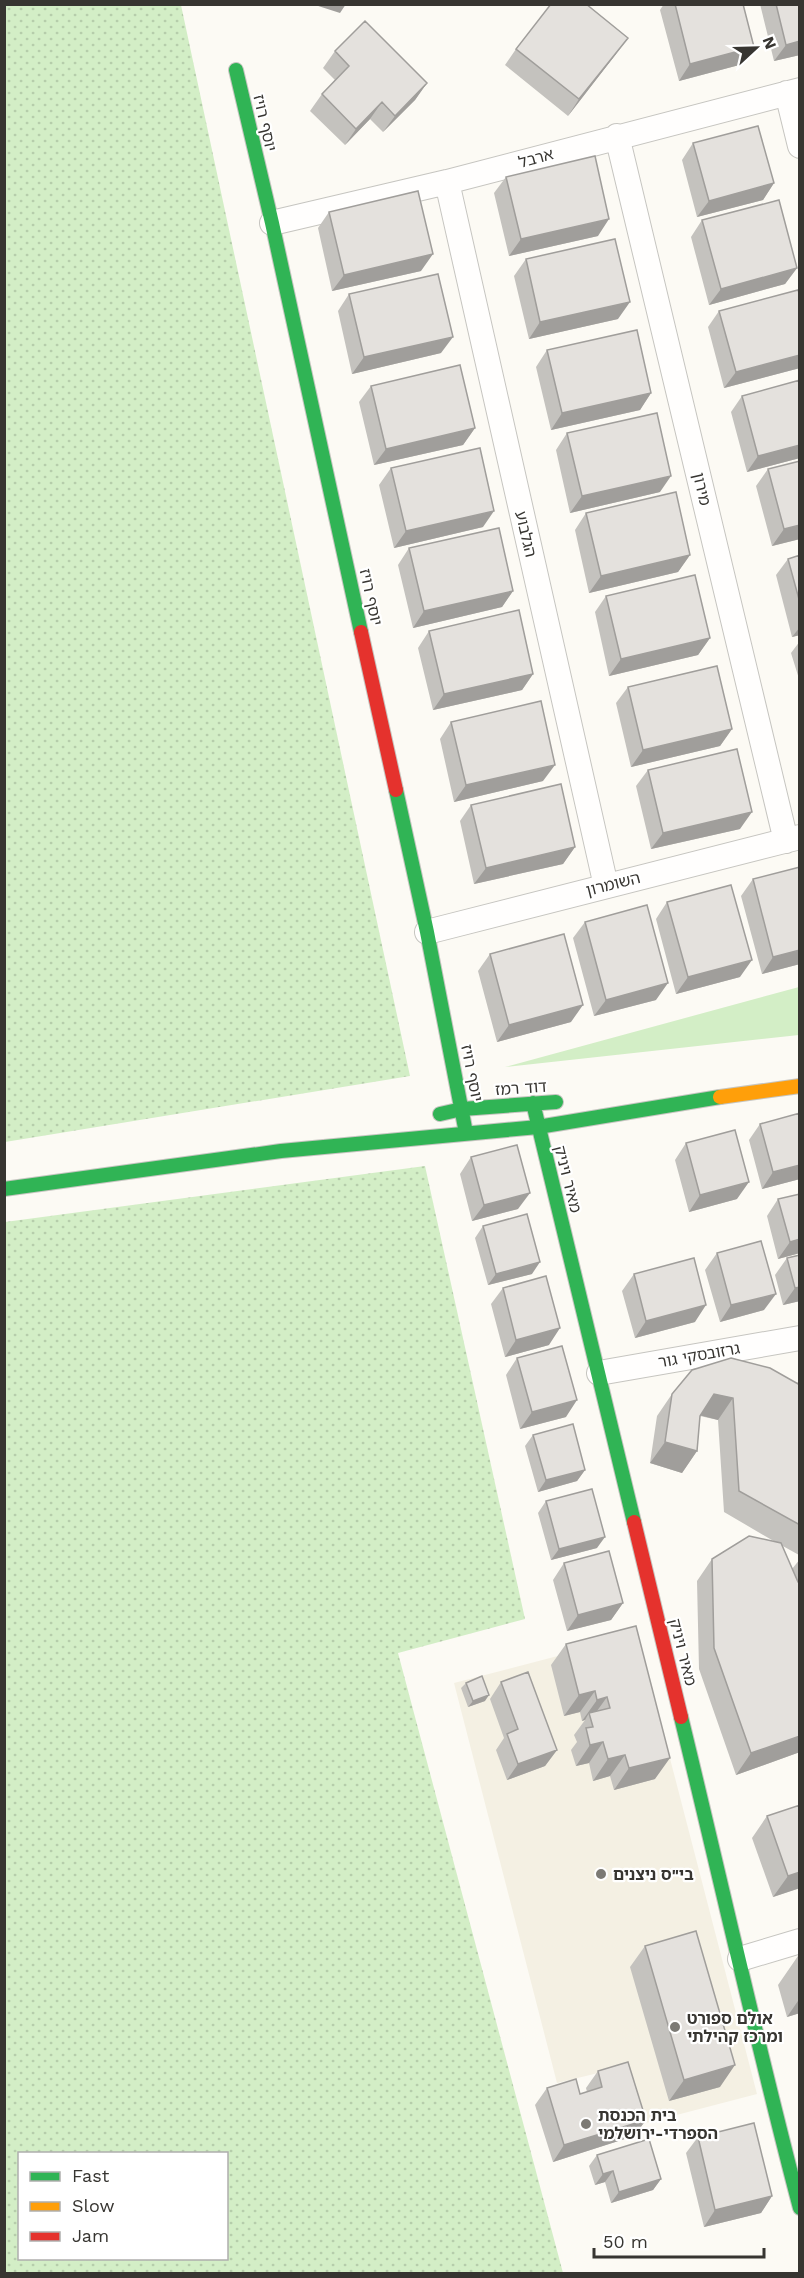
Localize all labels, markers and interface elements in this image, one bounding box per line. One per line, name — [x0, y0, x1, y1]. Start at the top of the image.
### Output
north arrow — [726, 18, 786, 78]
text: N — [758, 34, 780, 52]
street label: יוסף רויז — [249, 93, 281, 153]
street label: ארבל — [516, 144, 556, 172]
street label: מירון — [689, 471, 715, 507]
street label: הגלבוע — [511, 509, 541, 559]
street label: יוסף רויז — [356, 567, 386, 627]
street label: השומרון — [584, 868, 642, 900]
street label: יוסף רויז — [457, 1043, 487, 1103]
street label: דוד רמז — [495, 1077, 548, 1099]
street label: מאיר ויניק — [550, 1143, 586, 1215]
street label: גרזובסקי גור — [657, 1338, 741, 1372]
street label: מאיר ויניק — [665, 1616, 701, 1688]
place label: בי"ס ניצנים — [613, 1865, 694, 1884]
marker: בי"ס ניצנים — [594, 1867, 608, 1881]
place label: אולם ספורט ומרכז קהילתי — [687, 2009, 783, 2046]
marker: אולם ספורט ומרכז קהילתי — [668, 2020, 682, 2034]
place label: בית הכנסת הספרדי-ירושלמי — [598, 2106, 718, 2143]
marker: בית הכנסת הספרדי-ירושלמי — [579, 2117, 593, 2131]
legend — [18, 2152, 228, 2260]
text: Fast — [72, 2165, 110, 2186]
text: Slow — [72, 2195, 115, 2216]
scale bar — [594, 2221, 764, 2259]
text: Jam — [72, 2225, 109, 2246]
text: 50 m — [603, 2231, 648, 2252]

